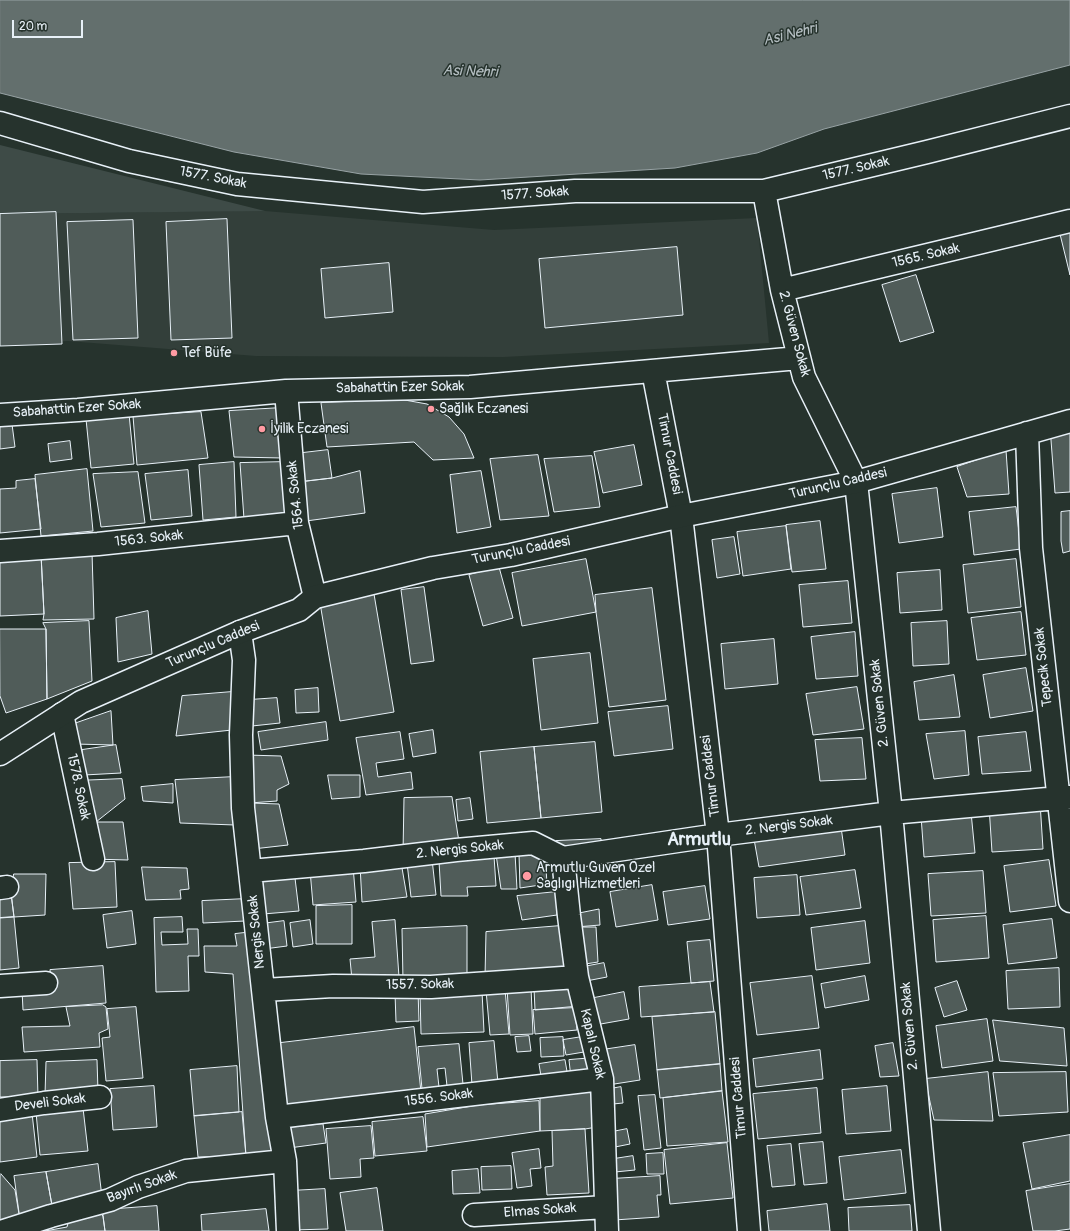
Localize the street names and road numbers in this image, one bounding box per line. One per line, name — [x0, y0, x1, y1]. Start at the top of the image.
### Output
street label: 1577. Sokak — [821, 153, 891, 185]
street label: 1577. Sokak — [178, 163, 248, 193]
street label: 1577. Sokak — [501, 183, 569, 205]
street label: 1565. Sokak — [891, 240, 961, 272]
street label: 2. Güven Sokak — [774, 289, 814, 379]
street label: Sabahattin Ezer Sokak — [336, 378, 464, 398]
street label: Sabahattin Ezer Sokak — [12, 396, 142, 422]
street label: Timur Caddesi — [653, 412, 685, 496]
street label: 1564. Sokak — [284, 460, 308, 530]
street label: Turunçlu Caddesi — [788, 465, 888, 503]
street label: 1563. Sokak — [114, 527, 184, 551]
street label: Turunçlu Caddesi — [470, 533, 572, 569]
street label: Turunçlu Caddesi — [164, 618, 262, 672]
street label: Tepecik Sokak — [1031, 626, 1057, 708]
street label: 2. Güven Sokak — [867, 658, 893, 748]
street label: Timur Caddesi — [698, 734, 724, 818]
street label: 1578. Sokak — [63, 752, 93, 822]
street label: 2. Nergis Sokak — [744, 812, 834, 840]
street label: 2. Nergis Sokak — [415, 837, 505, 863]
street label: Nergis Sokak — [245, 894, 269, 970]
street label: 1557. Sokak — [386, 976, 454, 994]
street label: 2. Güven Sokak — [898, 981, 922, 1071]
street label: Kapalı Sokak — [576, 1007, 608, 1081]
street label: Timur Caddesi — [727, 1056, 751, 1140]
street label: 1556. Sokak — [404, 1085, 474, 1111]
street label: Develi Sokak — [13, 1090, 87, 1116]
street label: Bayırlı Sokak — [105, 1167, 179, 1207]
street label: Elmas Sokak — [503, 1200, 577, 1222]

